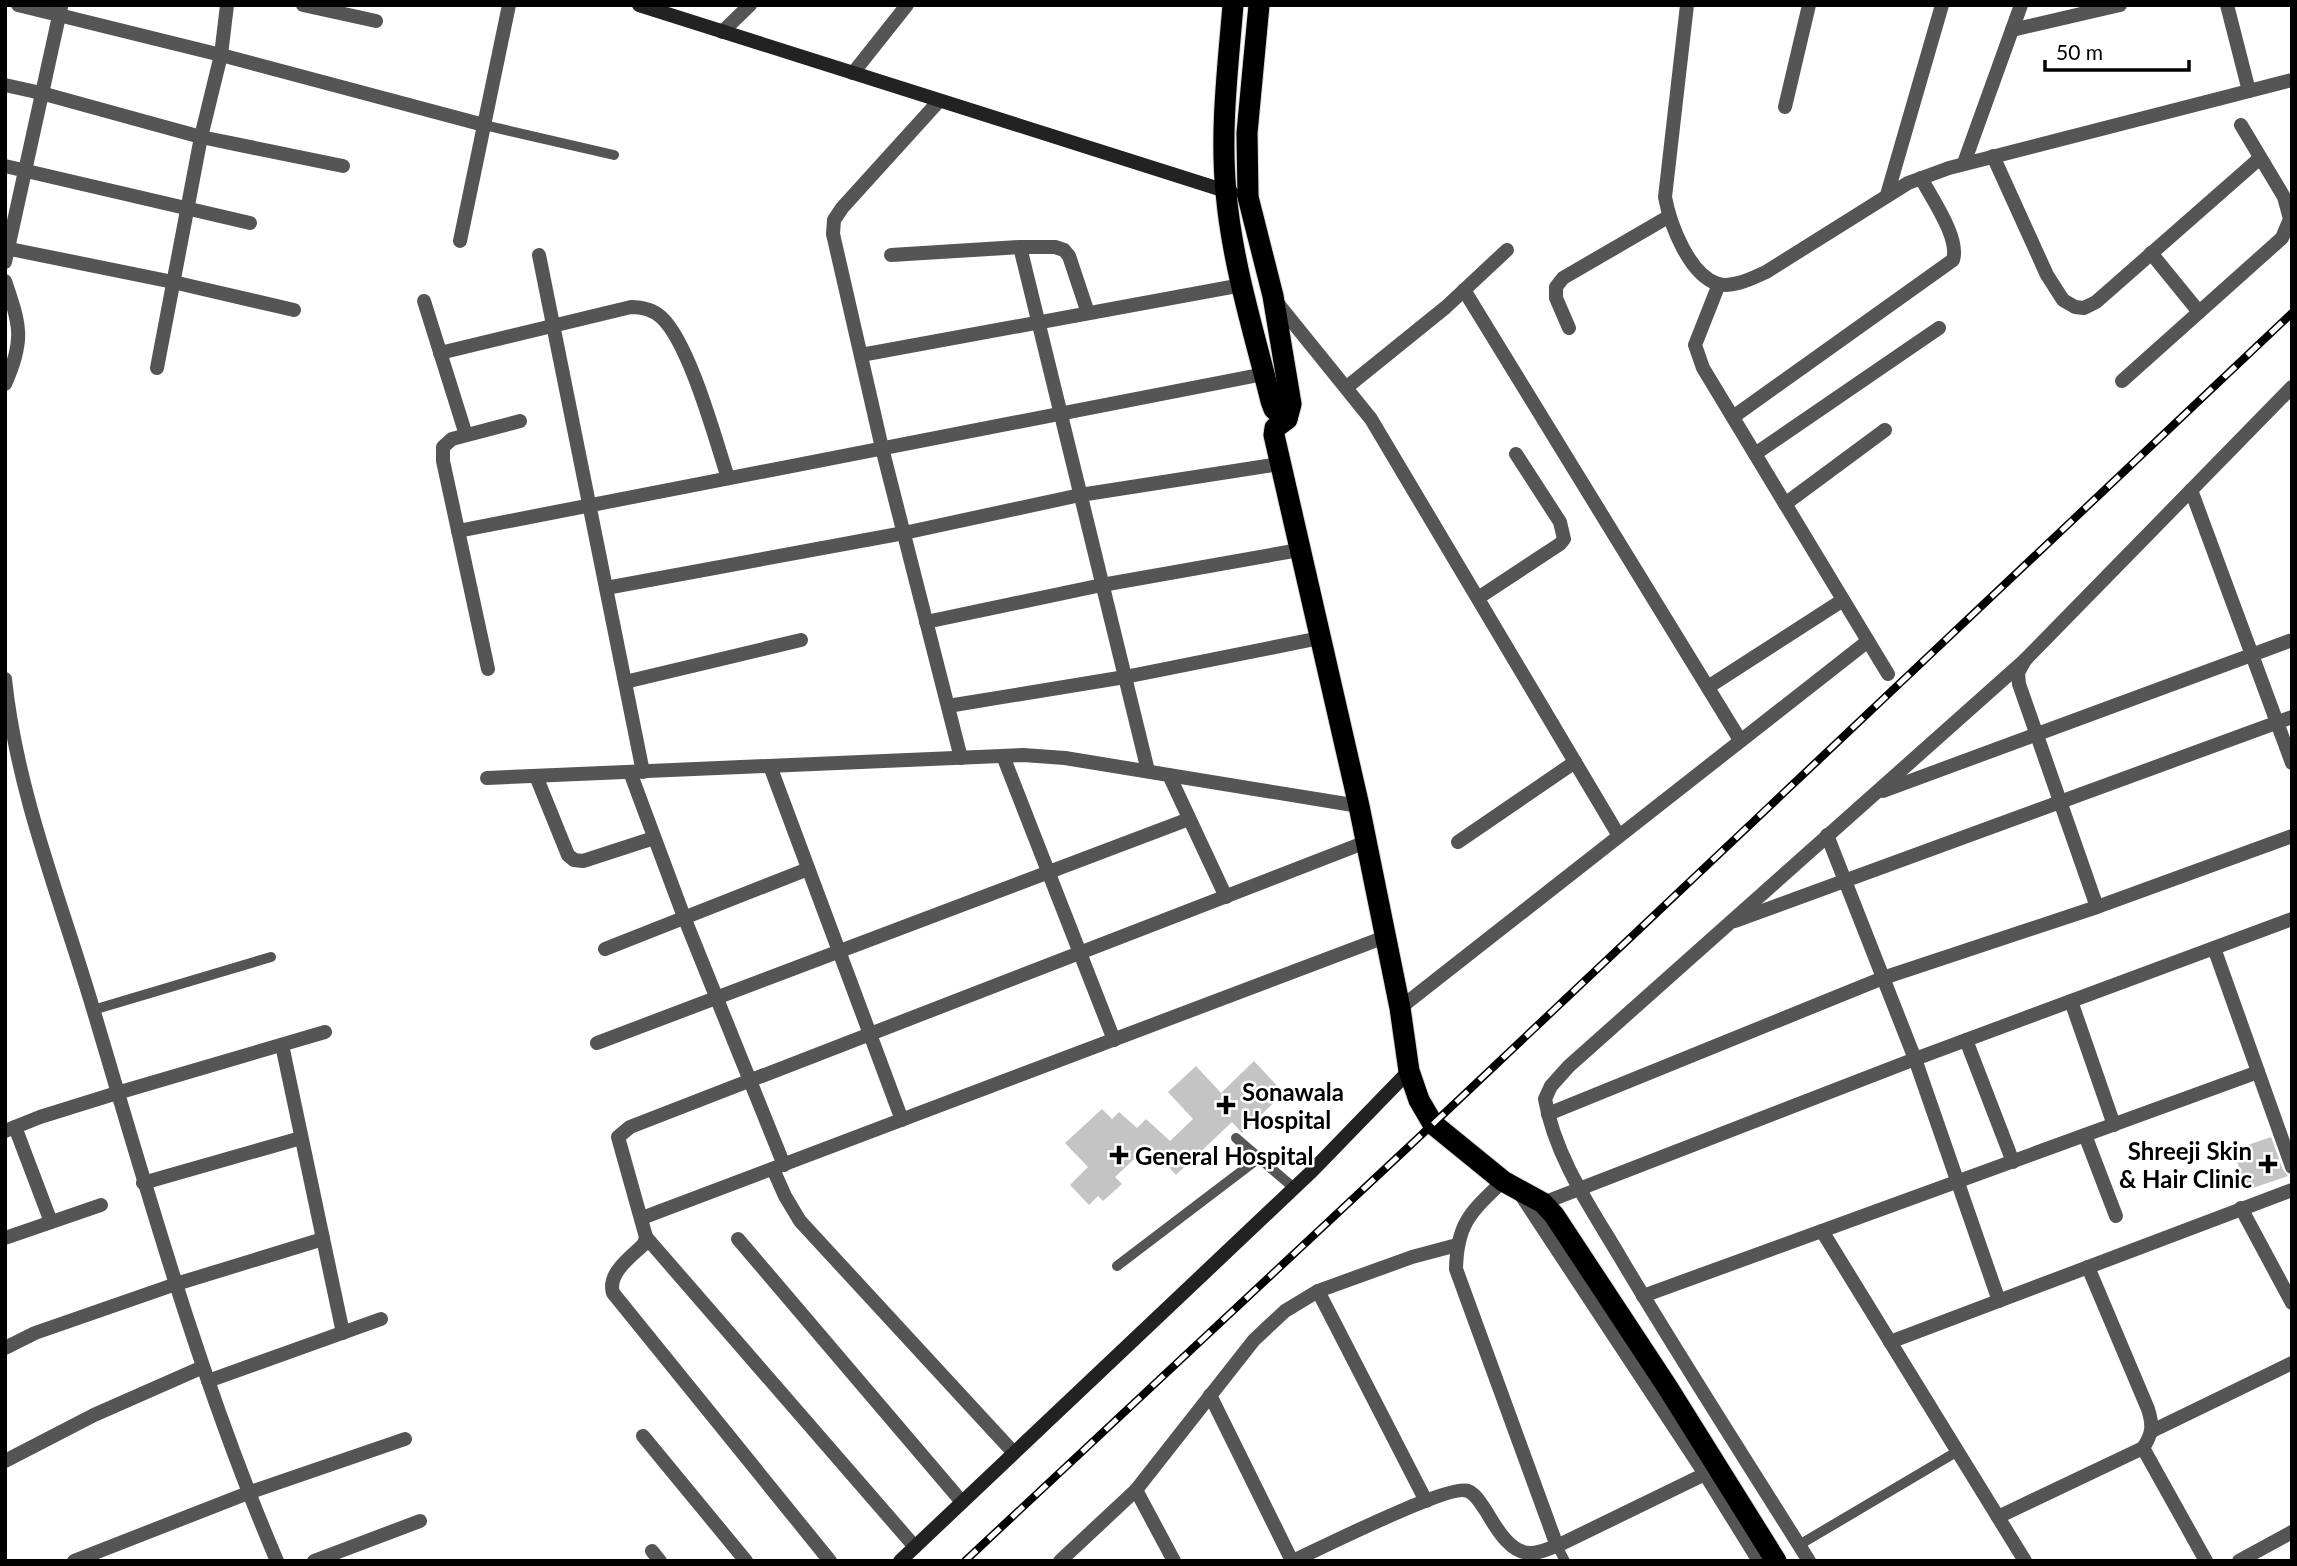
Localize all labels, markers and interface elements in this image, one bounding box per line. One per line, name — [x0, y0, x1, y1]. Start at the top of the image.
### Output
scale bar — [2045, 28, 2188, 72]
text: 50 m — [2056, 39, 2103, 64]
place label: Sonawala Hospital — [1242, 1077, 1344, 1134]
marker: Sonawala Hospital — [1216, 1095, 1236, 1115]
place label: Shreeji Skin & Hair Clinic — [2119, 1136, 2252, 1193]
place label: General Hospital — [1135, 1141, 1313, 1170]
marker: General Hospital — [1109, 1145, 1129, 1165]
marker: Shreeji Skin & Hair Clinic — [2258, 1154, 2278, 1174]

